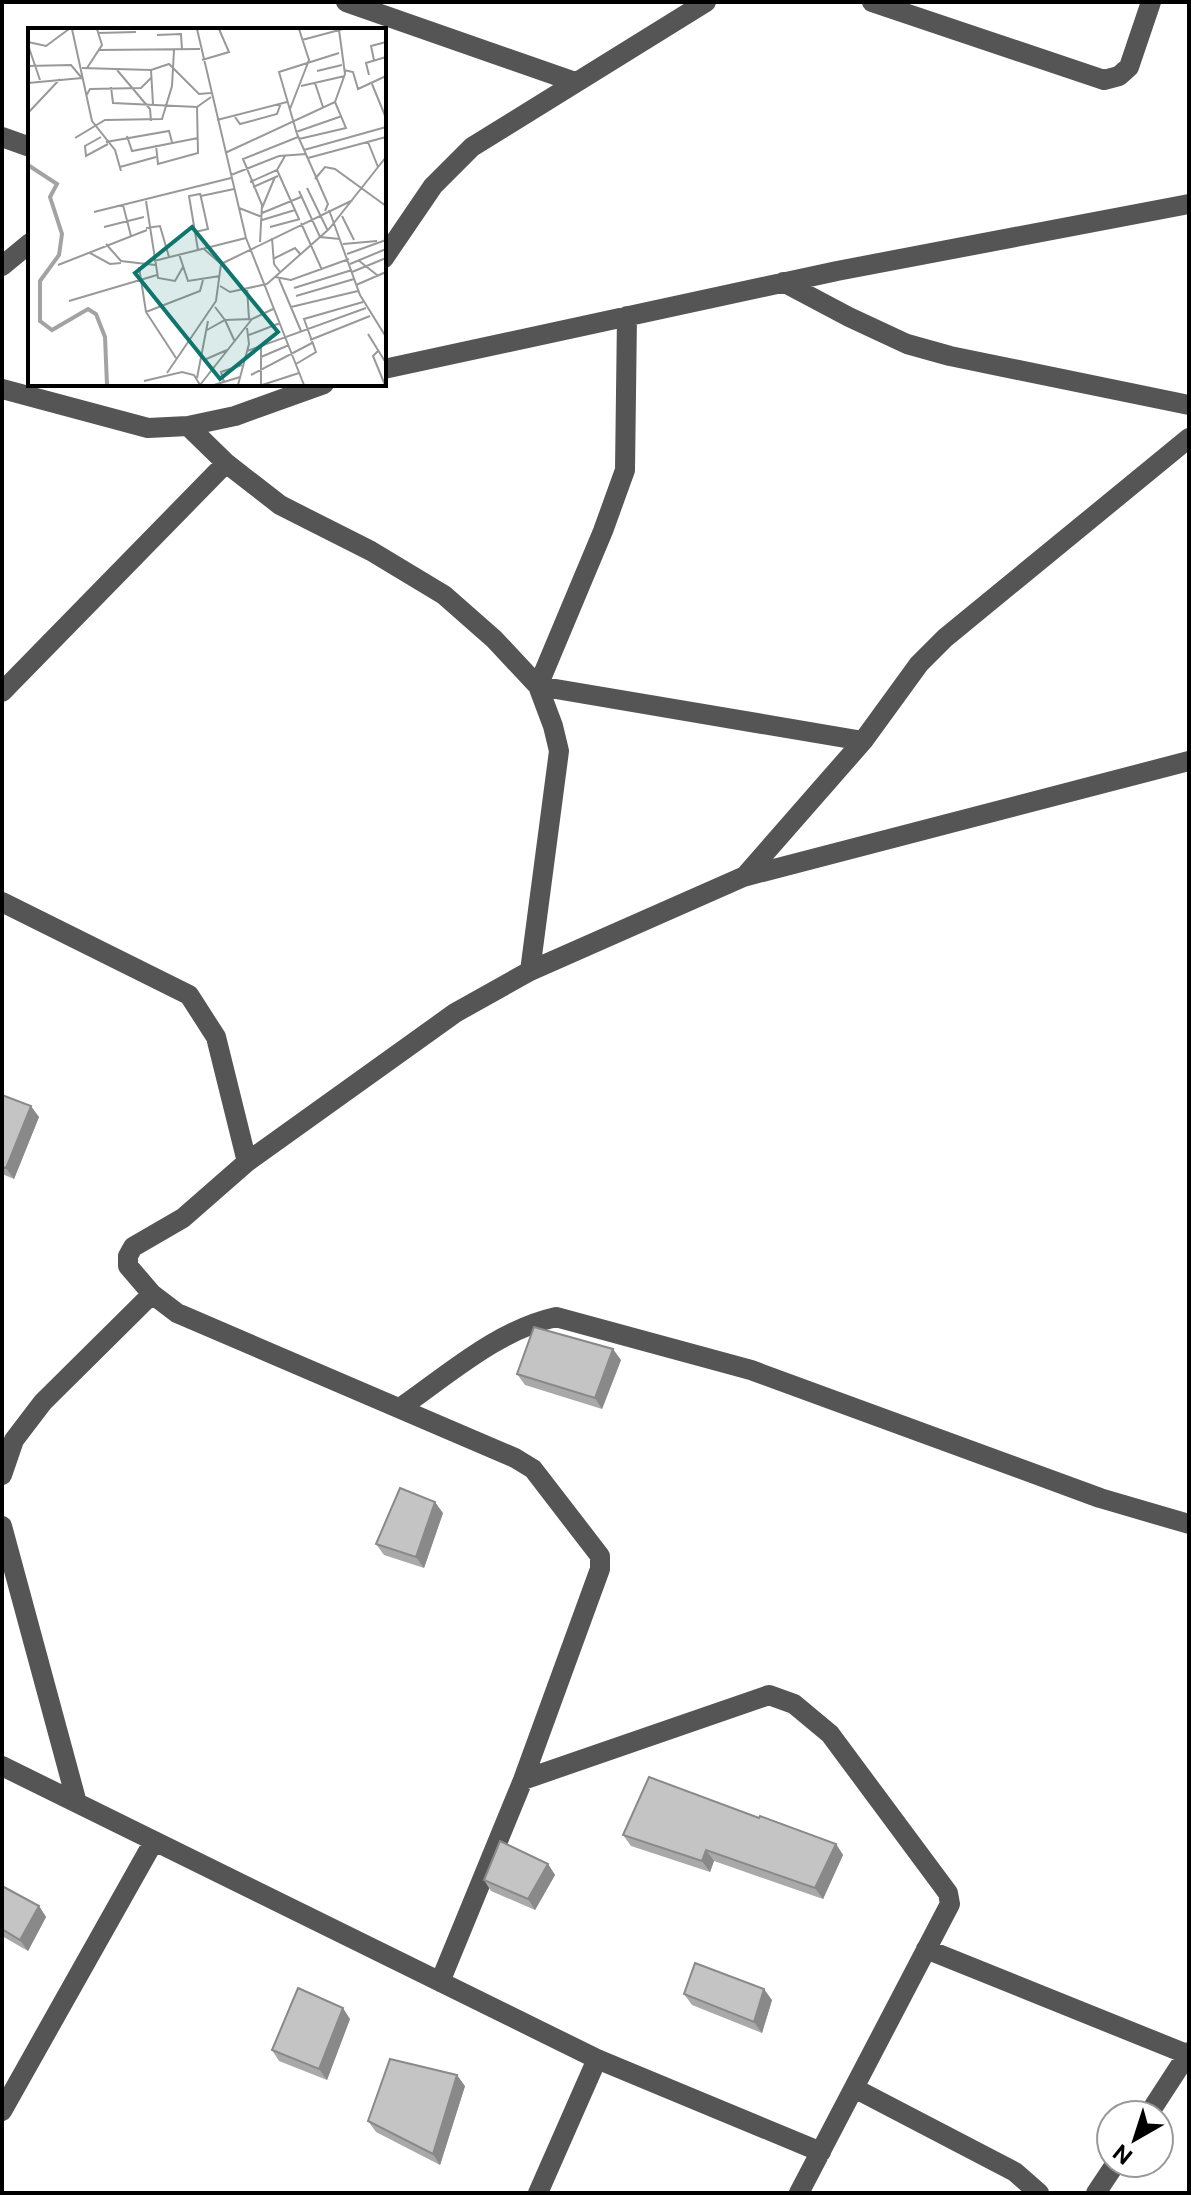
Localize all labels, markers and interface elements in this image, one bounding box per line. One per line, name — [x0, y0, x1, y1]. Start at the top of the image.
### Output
inset map — [28, 28, 386, 386]
north arrow — [1095, 2099, 1175, 2179]
text: N — [1108, 2139, 1137, 2170]

